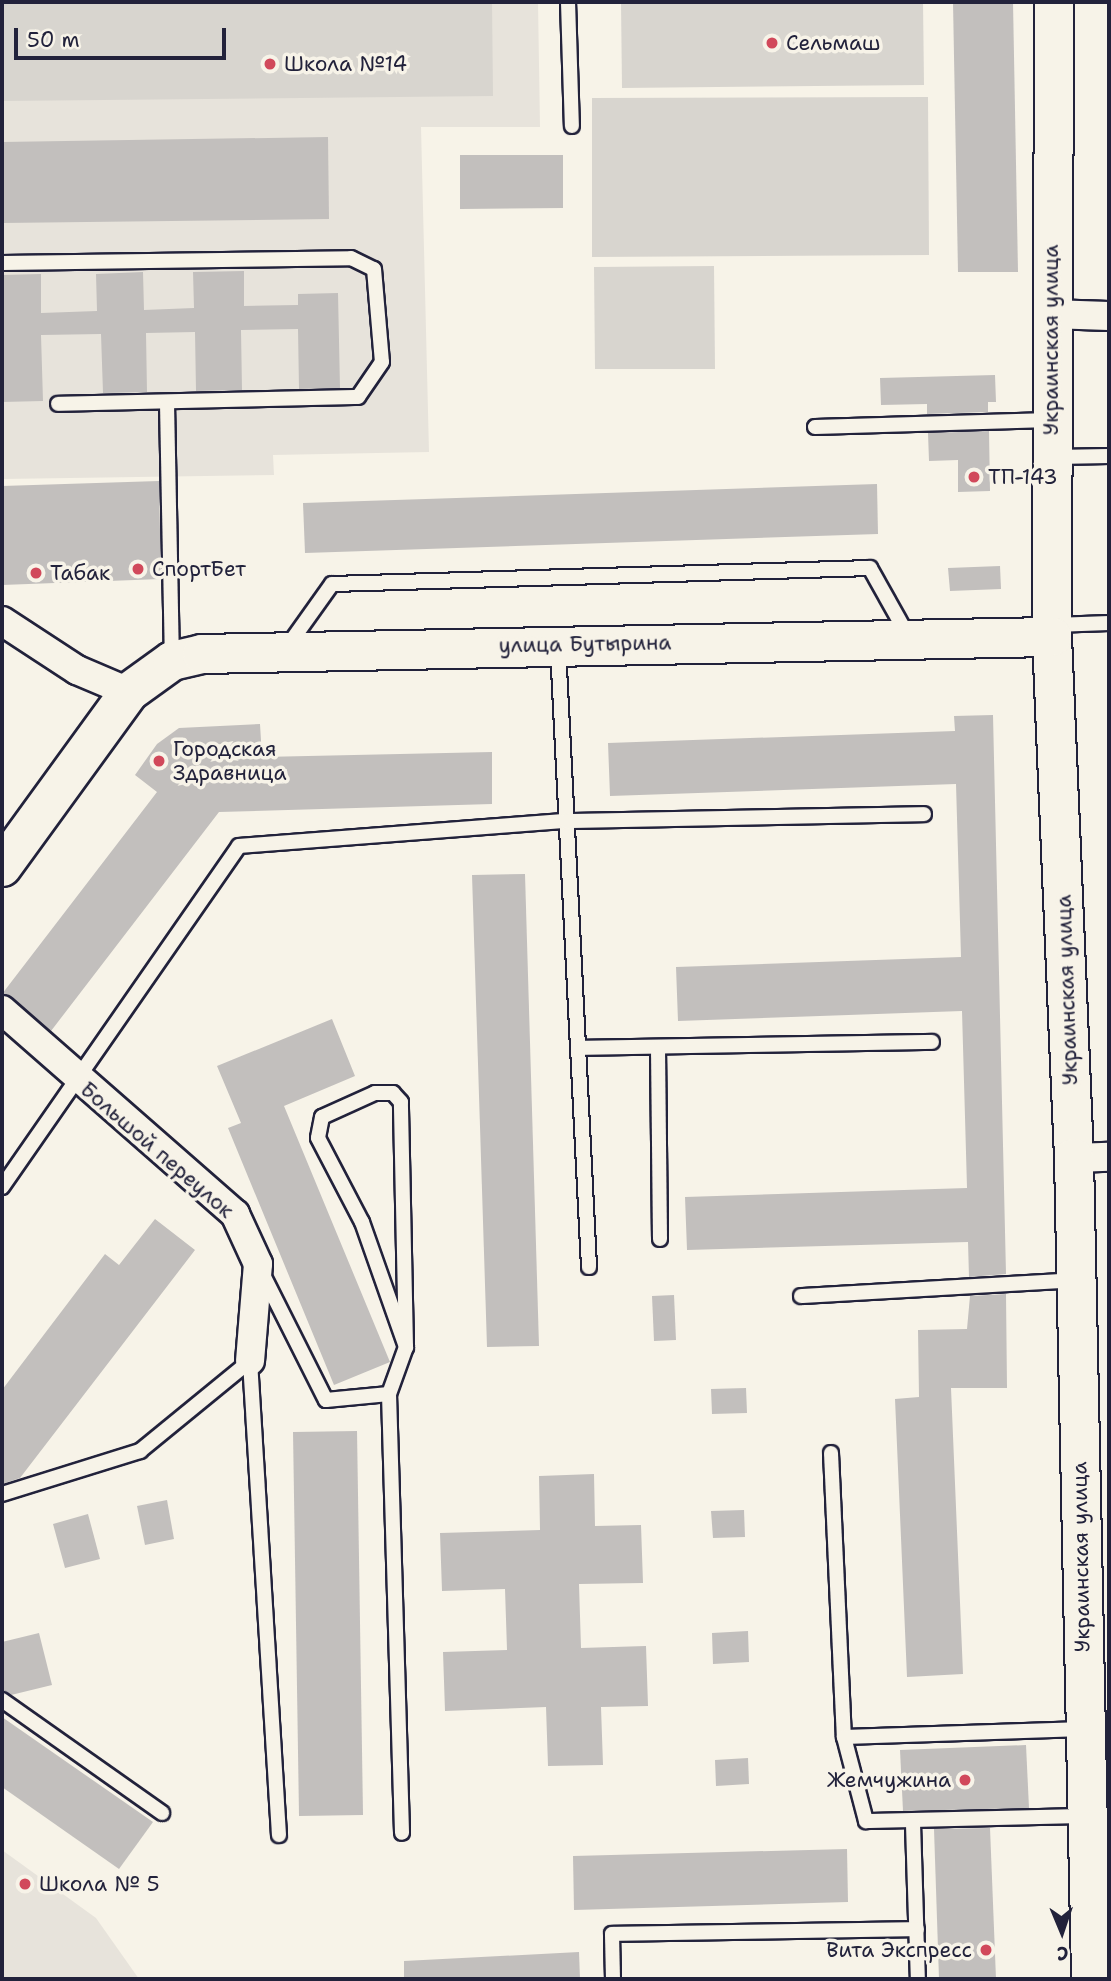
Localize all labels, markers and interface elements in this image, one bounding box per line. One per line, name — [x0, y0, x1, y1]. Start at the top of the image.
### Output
scale bar — [18, 14, 229, 58]
text: 50 m — [27, 26, 80, 54]
place label: Сельмаш — [786, 30, 880, 56]
marker: Сельмаш — [764, 35, 780, 51]
place label: Школа №14 — [284, 51, 407, 77]
marker: Школа №14 — [262, 56, 278, 72]
street label: Украинская улица — [1038, 245, 1064, 435]
place label: ТП-143 — [988, 464, 1058, 490]
marker: ТП-143 — [966, 469, 982, 485]
place label: СпортБет — [152, 556, 246, 582]
place label: Табак — [50, 560, 110, 586]
marker: СпортБет — [130, 561, 146, 577]
marker: Табак — [28, 565, 44, 581]
street label: улица Бутырина — [499, 630, 671, 658]
place label: Городская Здравница — [173, 736, 287, 786]
marker: Городская Здравница — [151, 753, 167, 769]
street label: Украинская улица — [1051, 894, 1083, 1086]
street label: Большой переулок — [75, 1077, 239, 1223]
street label: Украинская улица — [1067, 1461, 1095, 1653]
place label: Жемчужина — [827, 1767, 951, 1793]
marker: Жемчужина — [957, 1772, 973, 1788]
place label: Школа № 5 — [39, 1871, 160, 1897]
marker: Школа № 5 — [17, 1876, 33, 1892]
north arrow — [1027, 1897, 1097, 1967]
place label: Вита Экспресс — [826, 1937, 972, 1963]
text: С — [1056, 1941, 1069, 1966]
marker: Вита Экспресс — [978, 1942, 994, 1958]

